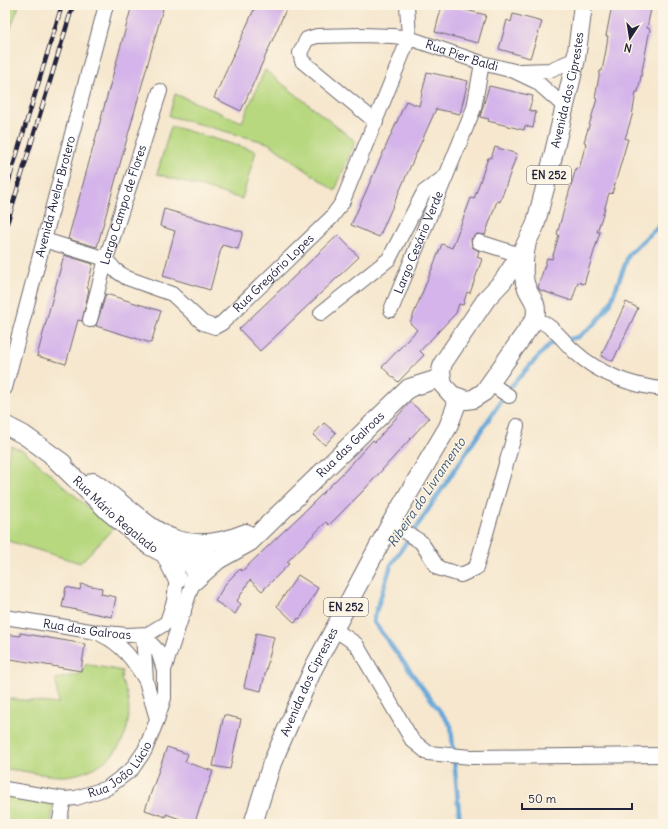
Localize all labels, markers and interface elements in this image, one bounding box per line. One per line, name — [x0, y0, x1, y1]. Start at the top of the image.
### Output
north arrow — [610, 18, 650, 58]
street label: Avenida dos Ciprestes — [547, 31, 586, 149]
street label: Rua Pier Baldi — [424, 36, 500, 74]
text: N — [623, 40, 633, 55]
street label: Avenida Avelar Brotero — [32, 134, 78, 259]
street label: Largo Campo de Flores — [97, 143, 149, 266]
road number: EN 252 — [527, 166, 571, 184]
street label: Largo Cesário Verde — [390, 189, 446, 296]
street label: Rua Gregório Lopes — [230, 231, 317, 315]
street label: Rua das Galroas — [313, 408, 387, 480]
water label: Ribeira do Livramento — [383, 434, 470, 550]
street label: Rua Mário Regalado — [70, 473, 161, 556]
road number: EN 252 — [324, 598, 368, 616]
street label: Rua das Galroas — [42, 615, 131, 642]
street label: Avenida dos Ciprestes — [277, 625, 341, 738]
street label: Rua João Lúcio — [86, 739, 155, 801]
scale bar — [522, 785, 632, 811]
text: 50 m — [528, 791, 557, 806]

